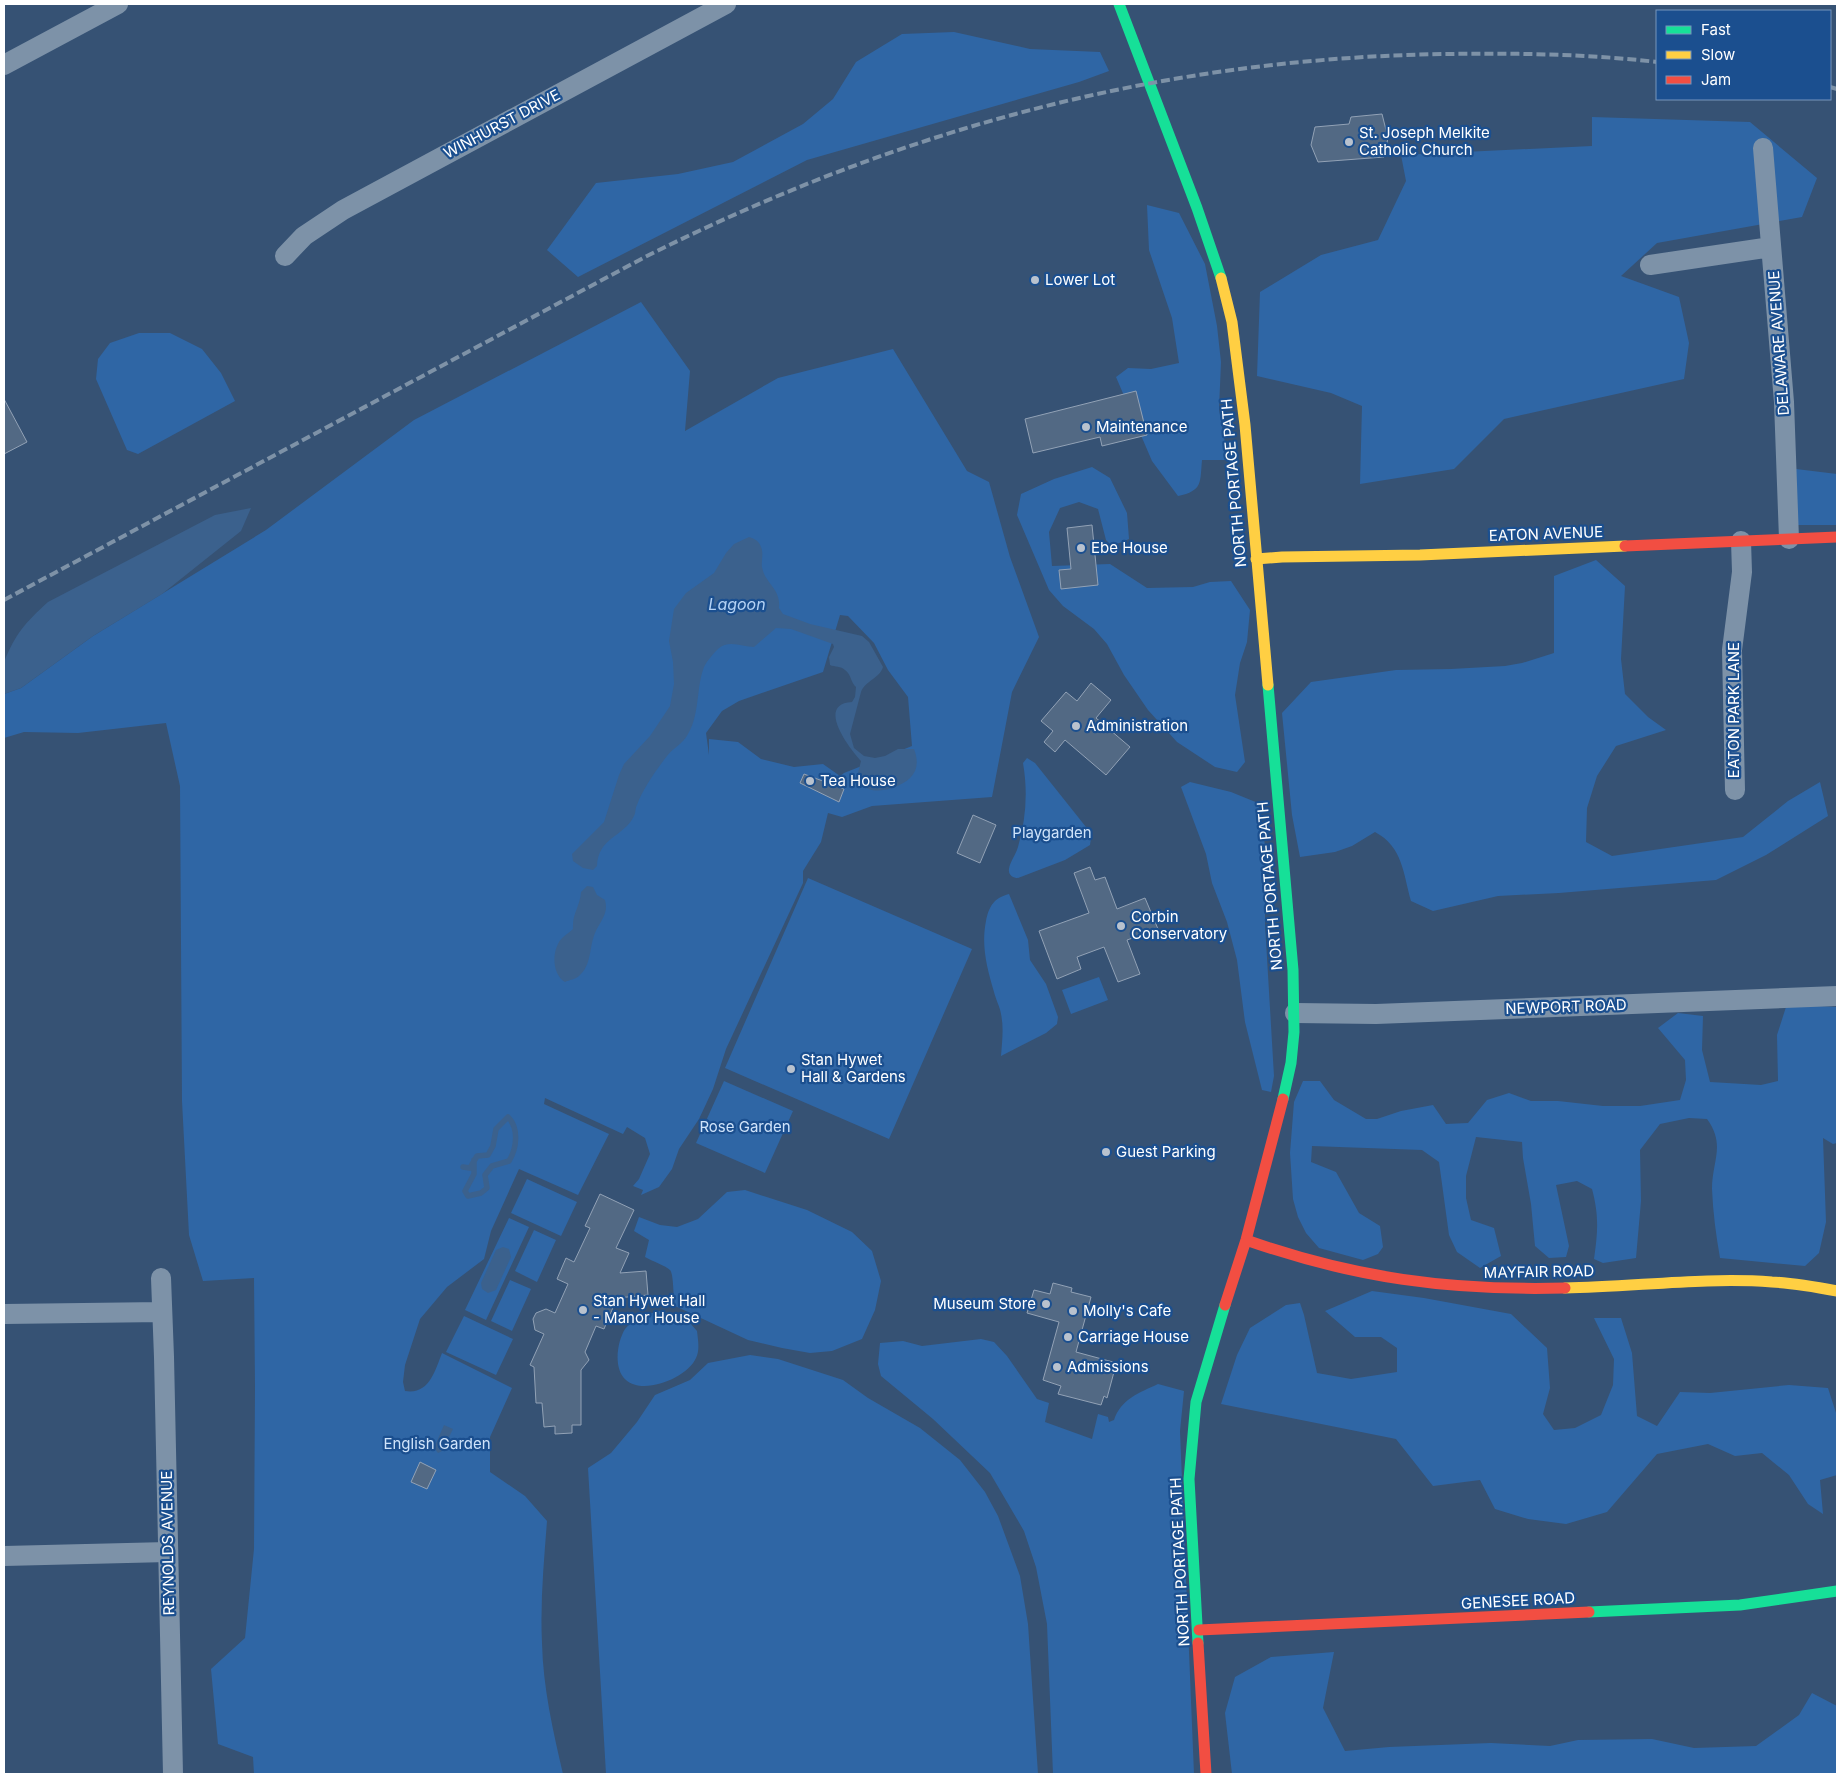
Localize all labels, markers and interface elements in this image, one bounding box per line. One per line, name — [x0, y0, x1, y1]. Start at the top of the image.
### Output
legend — [1656, 10, 1831, 100]
text: Fast — [1701, 20, 1731, 39]
text: Slow — [1701, 45, 1735, 64]
text: Jam — [1701, 70, 1731, 89]
street label: WINHURST DRIVE — [440, 85, 563, 162]
place label: St. Joseph Melkite Catholic Church — [1359, 123, 1490, 159]
marker: St. Joseph Melkite Catholic Church — [1343, 136, 1355, 148]
place label: Lower Lot — [1045, 270, 1115, 289]
street label: DELAWARE AVENUE — [1764, 270, 1793, 416]
marker: Lower Lot — [1029, 274, 1041, 286]
street label: NORTH PORTAGE PATH — [1217, 398, 1250, 568]
place label: Maintenance — [1096, 417, 1187, 436]
marker: Maintenance — [1080, 421, 1092, 433]
street label: EATON AVENUE — [1488, 522, 1604, 545]
place label: Ebe House — [1091, 538, 1168, 557]
marker: Ebe House — [1075, 542, 1087, 554]
water label: Lagoon — [708, 594, 766, 614]
street label: EATON PARK LANE — [1724, 642, 1743, 778]
place label: Administration — [1086, 716, 1188, 735]
marker: Administration — [1070, 720, 1082, 732]
place label: Tea House — [820, 771, 896, 790]
marker: Tea House — [804, 775, 816, 787]
street label: NORTH PORTAGE PATH — [1253, 801, 1286, 971]
park label: Playgarden — [1012, 823, 1092, 842]
place label: Corbin Conservatory — [1131, 907, 1228, 943]
marker: Corbin Conservatory — [1115, 920, 1127, 932]
street label: NEWPORT ROAD — [1505, 995, 1627, 1018]
place label: Stan Hywet Hall & Gardens — [801, 1050, 906, 1086]
marker: Stan Hywet Hall & Gardens — [785, 1063, 797, 1075]
park label: Rose Garden — [699, 1117, 791, 1136]
place label: Guest Parking — [1116, 1142, 1216, 1161]
marker: Guest Parking — [1100, 1146, 1112, 1158]
street label: MAYFAIR ROAD — [1484, 1261, 1594, 1282]
place label: Stan Hywet Hall - Manor House — [593, 1291, 705, 1327]
place label: Museum Store — [933, 1294, 1036, 1313]
marker: Museum Store — [1040, 1298, 1052, 1310]
place label: Molly's Cafe — [1083, 1301, 1171, 1320]
marker: Stan Hywet Hall - Manor House — [577, 1304, 589, 1316]
marker: Molly's Cafe — [1067, 1305, 1079, 1317]
place label: Carriage House — [1078, 1327, 1189, 1346]
marker: Carriage House — [1062, 1331, 1074, 1343]
place label: Admissions — [1067, 1357, 1149, 1376]
marker: Admissions — [1051, 1361, 1063, 1373]
park label: English Garden — [383, 1434, 491, 1453]
street label: REYNOLDS AVENUE — [157, 1470, 178, 1616]
street label: NORTH PORTAGE PATH — [1166, 1477, 1193, 1647]
street label: GENESEE ROAD — [1460, 1588, 1575, 1613]

